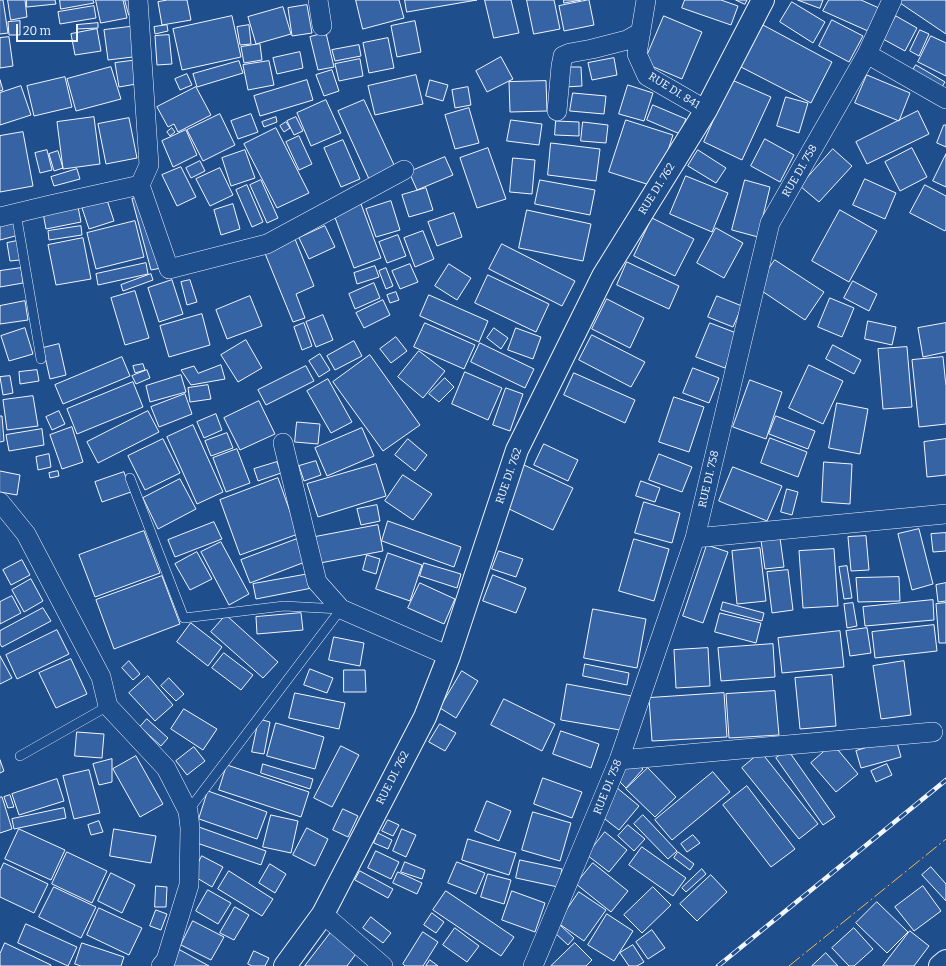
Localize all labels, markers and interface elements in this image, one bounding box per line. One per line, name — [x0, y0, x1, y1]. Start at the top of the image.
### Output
scale bar — [18, 16, 80, 42]
text: 20 m — [23, 24, 51, 38]
street label: RUE DI. 841 — [646, 70, 702, 112]
street label: RUE DI. 758 — [780, 142, 820, 200]
street label: RUE DI. 762 — [636, 161, 678, 217]
street label: RUE DI. 762 — [493, 446, 525, 506]
street label: RUE DI. 758 — [696, 449, 722, 509]
street label: RUE DI. 762 — [374, 749, 412, 807]
street label: RUE DI. 758 — [591, 757, 625, 817]

